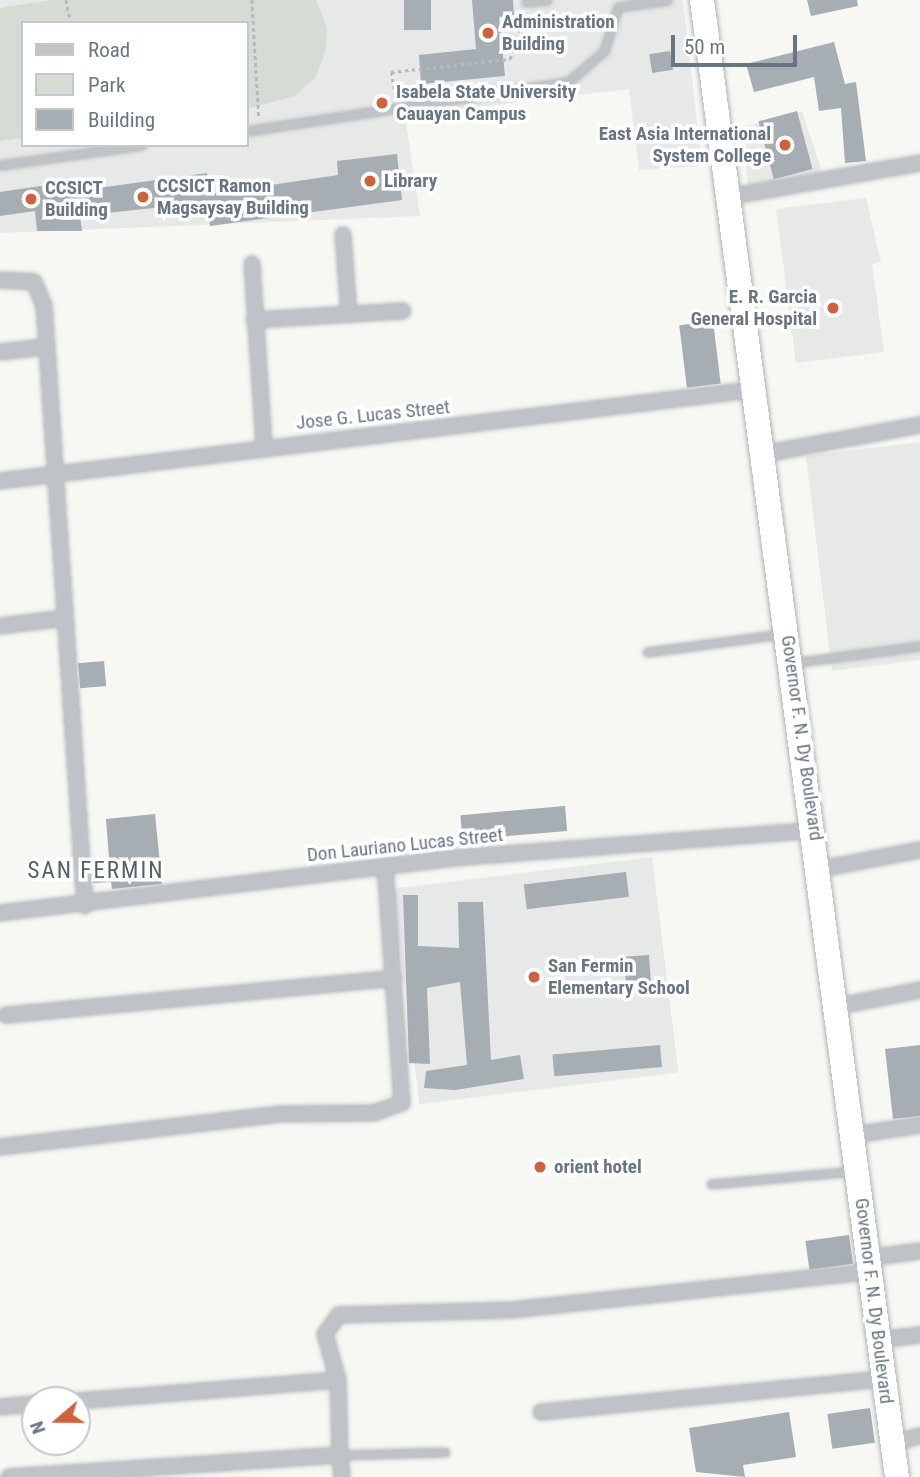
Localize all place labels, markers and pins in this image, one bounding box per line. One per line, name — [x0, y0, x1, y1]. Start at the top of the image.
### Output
place label: Administration Building — [502, 11, 615, 55]
marker: Administration Building — [480, 25, 496, 41]
place label: Isabela State University Cauayan Campus — [396, 81, 576, 125]
marker: Isabela State University Cauayan Campus — [374, 95, 390, 111]
place label: East Asia International System College — [599, 123, 771, 167]
marker: East Asia International System College — [777, 137, 793, 153]
place label: Library — [384, 170, 437, 192]
marker: Library — [362, 173, 378, 189]
place label: CCSICT Ramon Magsaysay Building — [157, 175, 309, 219]
place label: CCSICT Building — [45, 177, 108, 221]
marker: CCSICT Ramon Magsaysay Building — [135, 189, 151, 205]
marker: CCSICT Building — [23, 191, 39, 207]
place label: E. R. Garcia General Hospital — [691, 286, 817, 330]
marker: E. R. Garcia General Hospital — [823, 298, 843, 318]
place label: San Fermin Elementary School — [548, 955, 690, 999]
marker: San Fermin Elementary School — [526, 969, 542, 985]
place label: orient hotel — [554, 1156, 642, 1178]
marker: orient hotel — [532, 1159, 548, 1175]

